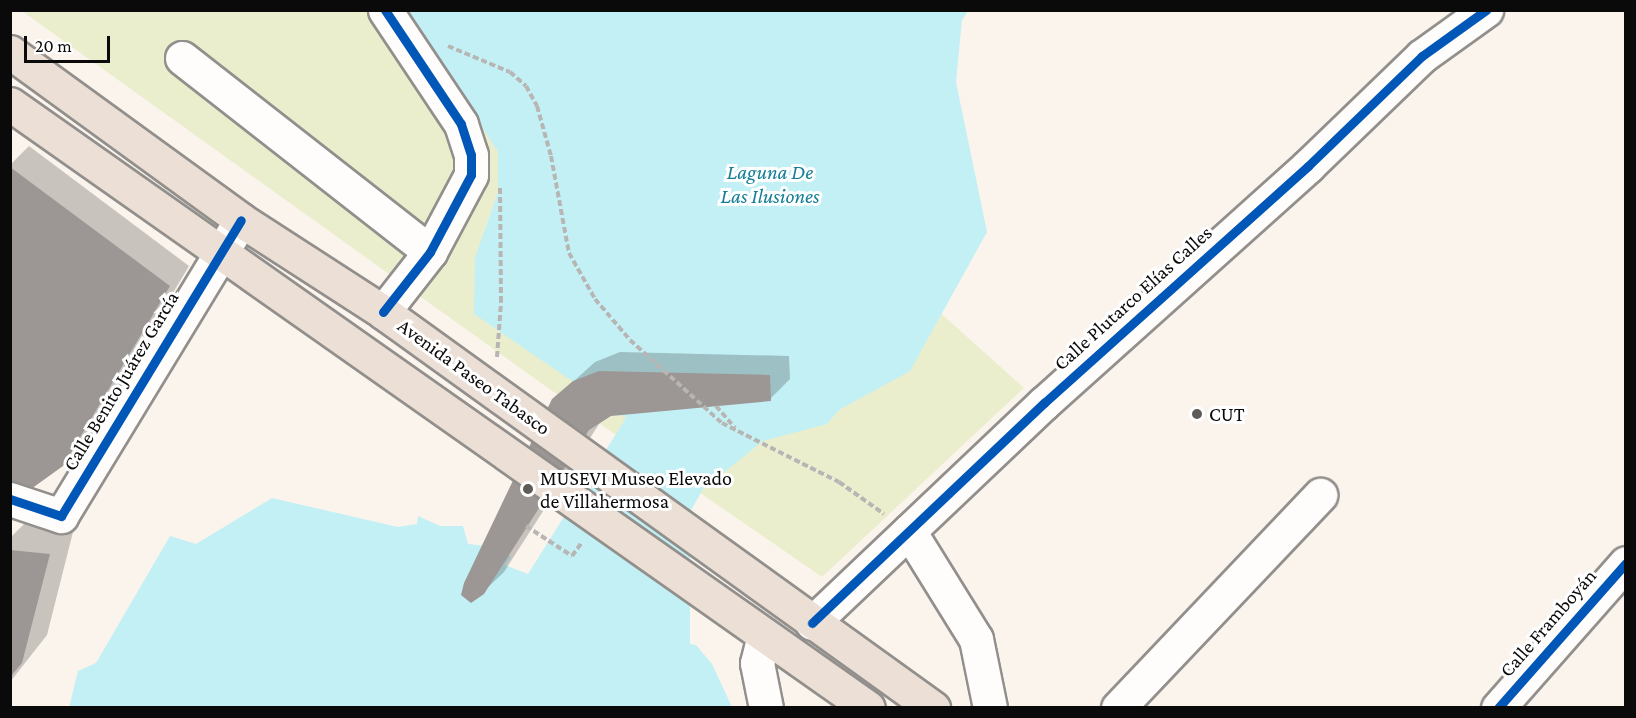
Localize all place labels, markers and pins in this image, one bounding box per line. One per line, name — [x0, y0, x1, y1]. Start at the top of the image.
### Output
place label: CUT — [1209, 402, 1245, 426]
marker: CUT — [1190, 407, 1204, 421]
place label: MUSEVI Museo Elevado de Villahermosa — [540, 466, 732, 513]
marker: MUSEVI Museo Elevado de Villahermosa — [521, 482, 535, 496]

